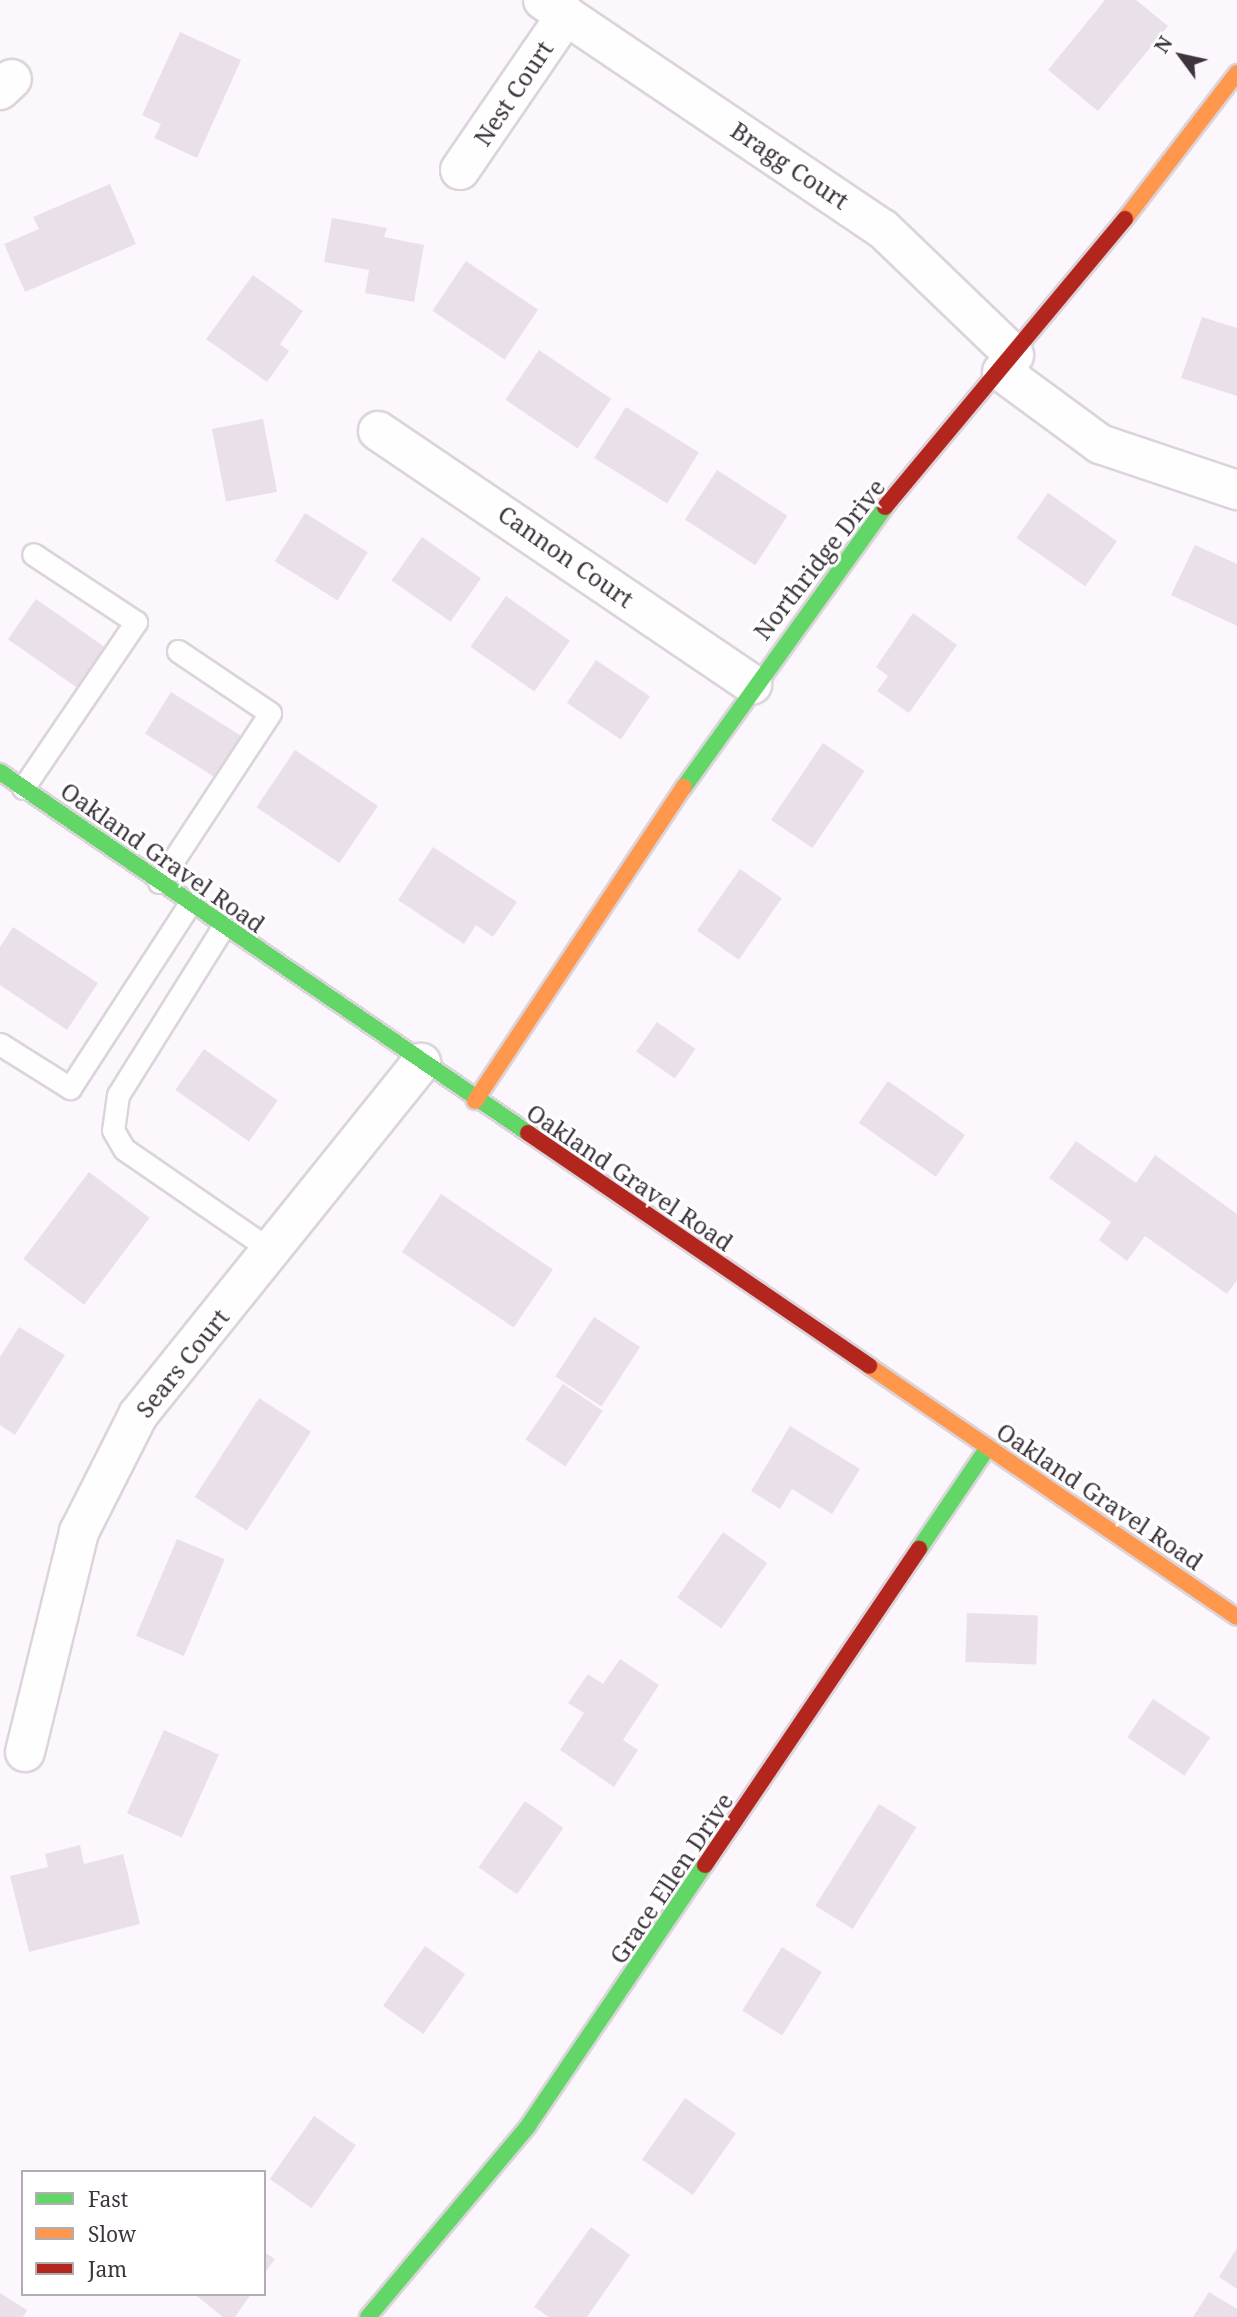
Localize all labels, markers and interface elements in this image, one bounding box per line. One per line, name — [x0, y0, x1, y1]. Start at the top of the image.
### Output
north arrow — [1146, 21, 1216, 91]
text: N — [1148, 31, 1178, 58]
street label: Nest Court — [467, 35, 559, 151]
street label: Bragg Court — [726, 115, 854, 215]
street label: Northridge Drive — [747, 473, 891, 645]
street label: Cannon Court — [493, 499, 639, 613]
street label: Oakland Gravel Road — [55, 776, 271, 938]
street label: Oakland Gravel Road — [521, 1097, 739, 1257]
street label: Sears Court — [129, 1303, 235, 1423]
street label: Oakland Gravel Road — [991, 1416, 1209, 1576]
street label: Grace Ellen Drive — [603, 1787, 739, 1969]
legend — [21, 2170, 266, 2296]
text: Fast — [88, 2185, 128, 2213]
text: Slow — [88, 2220, 136, 2248]
text: Jam — [88, 2255, 127, 2283]

